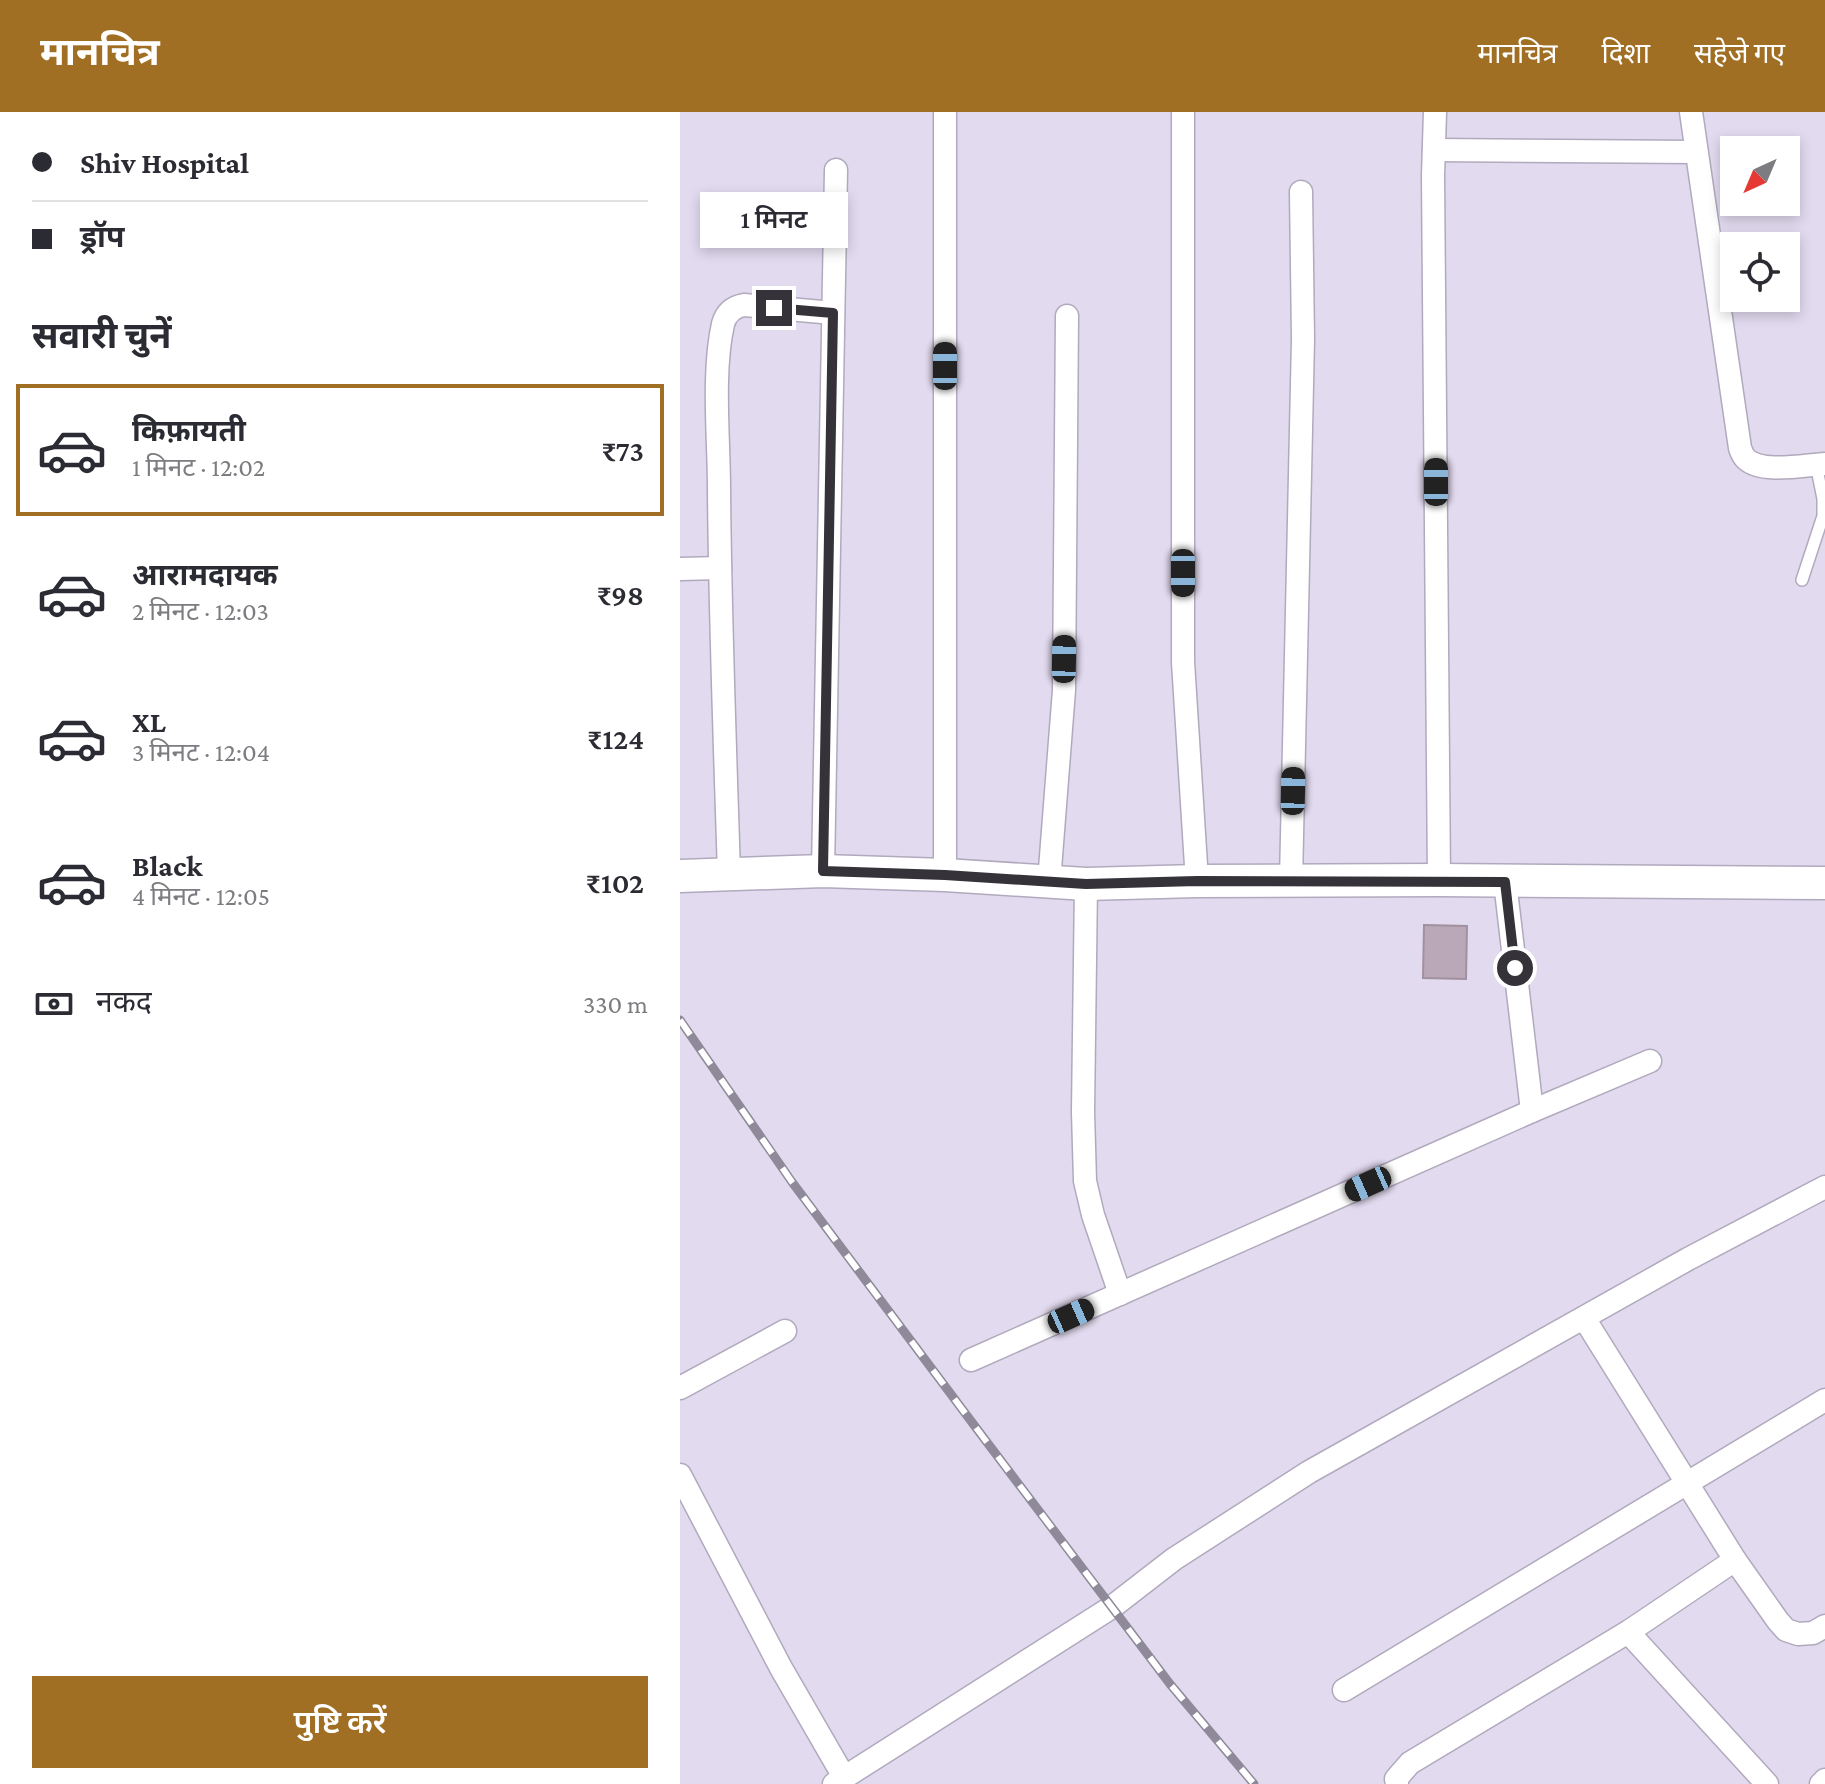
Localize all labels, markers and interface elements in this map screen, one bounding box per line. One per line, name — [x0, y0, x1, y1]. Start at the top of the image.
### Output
text: मानचित्र — [40, 31, 160, 73]
text: मानचित्र — [1477, 38, 1558, 69]
text: दिशा — [1602, 38, 1650, 69]
text: सहेजे गए — [1694, 38, 1785, 69]
north arrow — [1720, 136, 1800, 216]
map controls — [1720, 136, 1800, 312]
text: Shiv Hospital — [80, 146, 249, 179]
callout: 1 मिनट — [700, 192, 848, 248]
text: 1 मिनट — [740, 205, 808, 234]
text: ड्रॉप — [80, 220, 124, 253]
button: locate — [1720, 232, 1800, 312]
route end — [756, 290, 792, 326]
text: सवारी चुनें — [32, 316, 171, 356]
car — [933, 342, 957, 390]
icon: car — [36, 414, 108, 486]
text: किफ़ायती — [132, 414, 246, 447]
text: ₹73 — [602, 434, 644, 467]
text: 1 मिनट · 12:02 — [132, 453, 265, 482]
car — [1424, 458, 1448, 506]
car — [1171, 549, 1195, 597]
icon: car — [36, 558, 108, 630]
text: आरामदायक — [132, 558, 278, 591]
text: ₹98 — [597, 578, 644, 611]
text: 2 मिनट · 12:03 — [132, 597, 269, 626]
car — [1052, 635, 1076, 683]
icon: car — [36, 702, 108, 774]
text: XL — [132, 705, 166, 738]
text: ₹124 — [587, 722, 644, 755]
text: 3 मिनट · 12:04 — [132, 738, 270, 767]
car — [1281, 767, 1305, 815]
icon: car — [36, 846, 108, 918]
text: Black — [132, 849, 203, 882]
text: ₹102 — [586, 866, 644, 899]
text: 4 मिनट · 12:05 — [132, 882, 270, 911]
route start — [1497, 950, 1533, 986]
icon: cash — [32, 982, 76, 1026]
text: नकद — [96, 985, 152, 1018]
text: 330 m — [583, 990, 648, 1019]
car — [1341, 1163, 1395, 1205]
car — [1044, 1295, 1098, 1337]
button: पुष्टि करें — [32, 1676, 648, 1768]

